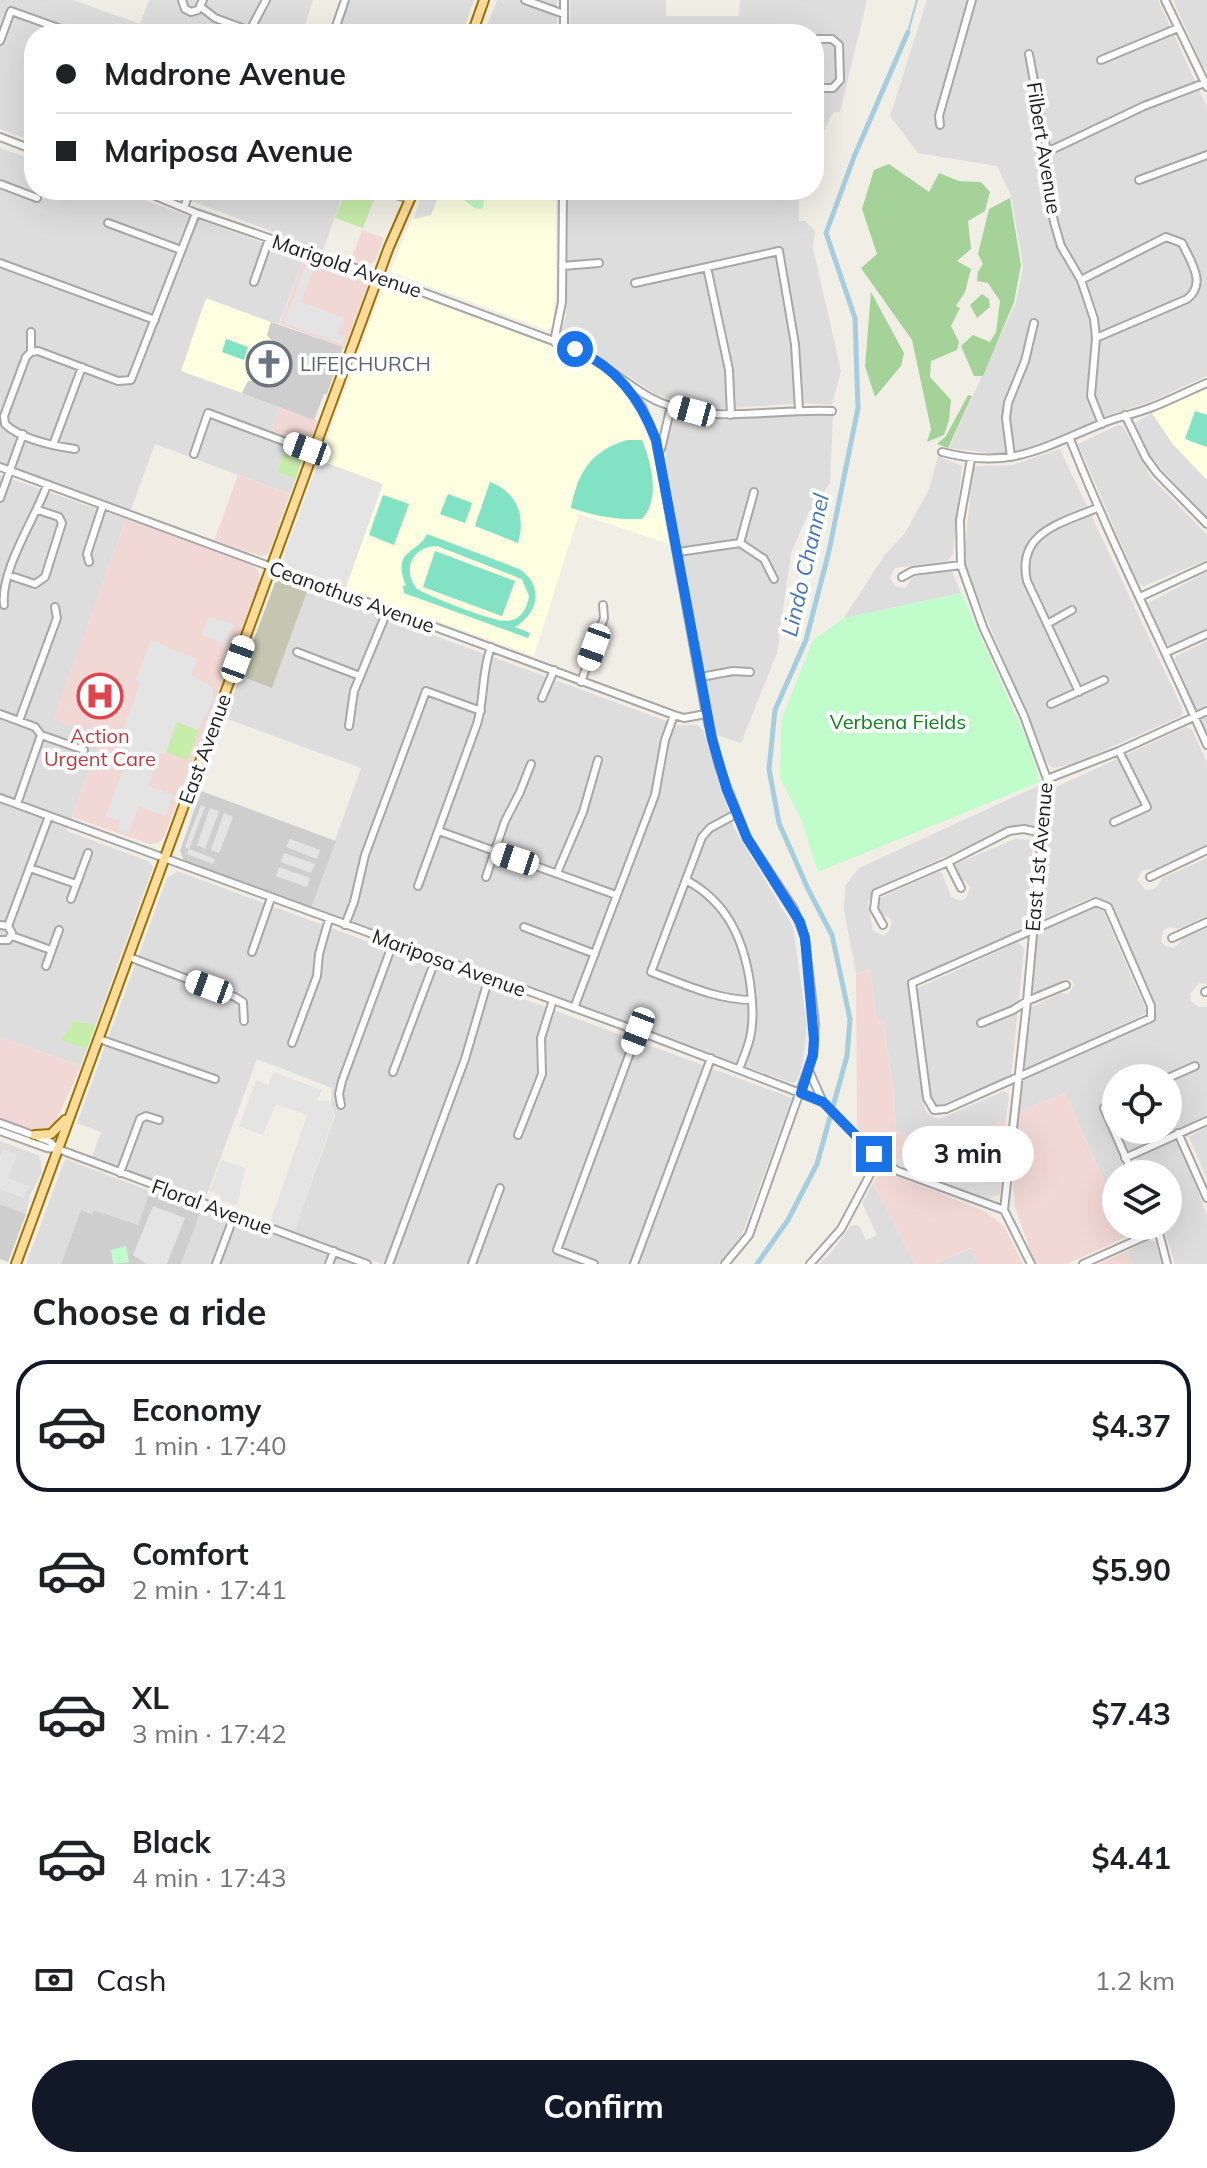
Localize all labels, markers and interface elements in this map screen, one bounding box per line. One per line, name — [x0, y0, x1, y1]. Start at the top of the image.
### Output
text: Madrone Avenue — [104, 55, 346, 93]
street label: Filbert Avenue — [1022, 80, 1067, 216]
text: Mariposa Avenue — [104, 132, 353, 170]
street label: Marigold Avenue — [269, 228, 425, 303]
route start — [557, 331, 593, 367]
church icon: LIFE|CHURCH — [245, 340, 293, 388]
place label: LIFE|CHURCH — [300, 351, 431, 376]
car — [666, 393, 718, 429]
car — [280, 430, 334, 468]
water label: Lindo Channel — [775, 490, 835, 639]
street label: Ceanothus Avenue — [266, 555, 438, 638]
car — [575, 620, 613, 674]
car — [219, 632, 257, 686]
hospital icon: Action Urgent Care — [76, 672, 124, 720]
street label: East Avenue — [173, 690, 236, 807]
park label: Verbena Fields — [830, 709, 966, 734]
place label: Action Urgent Care — [44, 723, 156, 771]
street label: East 1st Avenue — [1020, 781, 1057, 932]
car — [488, 840, 542, 878]
street label: Mariposa Avenue — [369, 923, 529, 1002]
car — [182, 968, 236, 1006]
car — [618, 1004, 658, 1058]
map controls — [1102, 1064, 1182, 1240]
button: locate — [1102, 1064, 1182, 1144]
callout: 3 min — [902, 1126, 1034, 1182]
route end — [856, 1136, 892, 1172]
text: 3 min — [934, 1137, 1002, 1170]
button: layers — [1102, 1160, 1182, 1240]
street label: Floral Avenue — [149, 1173, 276, 1240]
text: Choose a ride — [32, 1289, 266, 1334]
icon: car — [36, 1390, 108, 1462]
text: Economy — [132, 1391, 261, 1429]
text: $4.37 — [1092, 1407, 1171, 1445]
text: 1 min · 17:40 — [132, 1429, 287, 1462]
icon: car — [36, 1534, 108, 1606]
text: Comfort — [132, 1535, 249, 1573]
text: $5.90 — [1092, 1551, 1171, 1589]
text: 2 min · 17:41 — [132, 1573, 287, 1606]
icon: car — [36, 1678, 108, 1750]
text: XL — [132, 1679, 169, 1717]
text: $7.43 — [1092, 1695, 1171, 1733]
text: 3 min · 17:42 — [132, 1717, 287, 1750]
icon: car — [36, 1822, 108, 1894]
text: Black — [132, 1823, 211, 1861]
text: $4.41 — [1092, 1839, 1171, 1877]
text: 4 min · 17:43 — [132, 1861, 287, 1894]
icon: cash — [32, 1958, 76, 2002]
text: Cash — [96, 1961, 167, 1999]
text: 1.2 km — [1095, 1964, 1175, 1997]
button: Confirm — [32, 2060, 1175, 2152]

